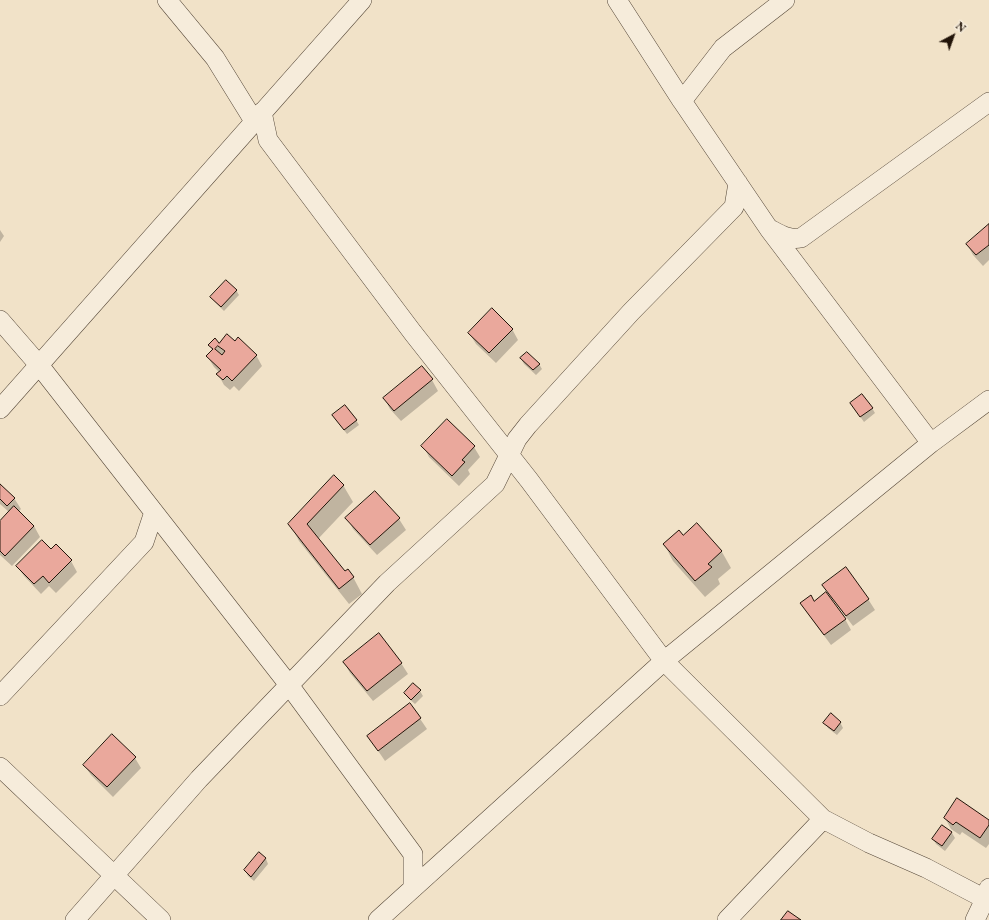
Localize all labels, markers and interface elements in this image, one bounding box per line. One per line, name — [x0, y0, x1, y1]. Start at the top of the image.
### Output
north arrow — [933, 16, 973, 56]
text: N — [953, 19, 969, 35]

